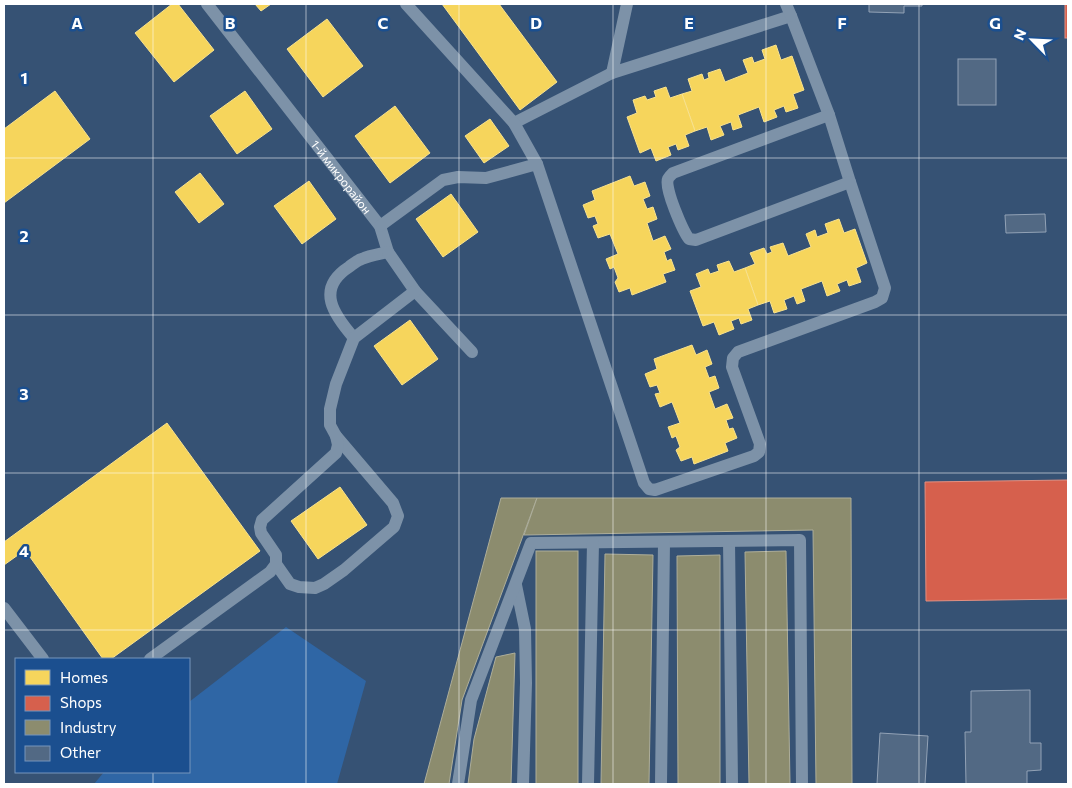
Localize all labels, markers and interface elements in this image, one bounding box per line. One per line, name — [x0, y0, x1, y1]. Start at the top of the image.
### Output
text: A — [71, 13, 83, 32]
text: B — [225, 13, 236, 32]
text: C — [378, 13, 389, 32]
text: D — [530, 13, 542, 32]
text: E — [684, 13, 694, 32]
text: F — [837, 13, 847, 32]
text: G — [989, 13, 1001, 32]
north arrow — [1007, 15, 1057, 65]
text: N — [1010, 26, 1030, 43]
text: 1 — [20, 68, 28, 87]
street label: 1-й микрорайон — [309, 137, 375, 216]
text: 2 — [19, 226, 29, 245]
text: 3 — [19, 384, 29, 403]
text: 4 — [19, 541, 29, 560]
legend — [15, 658, 190, 773]
text: Homes — [60, 668, 108, 686]
text: Shops — [60, 693, 102, 711]
text: Industry — [60, 718, 117, 736]
text: Other — [60, 743, 101, 761]

